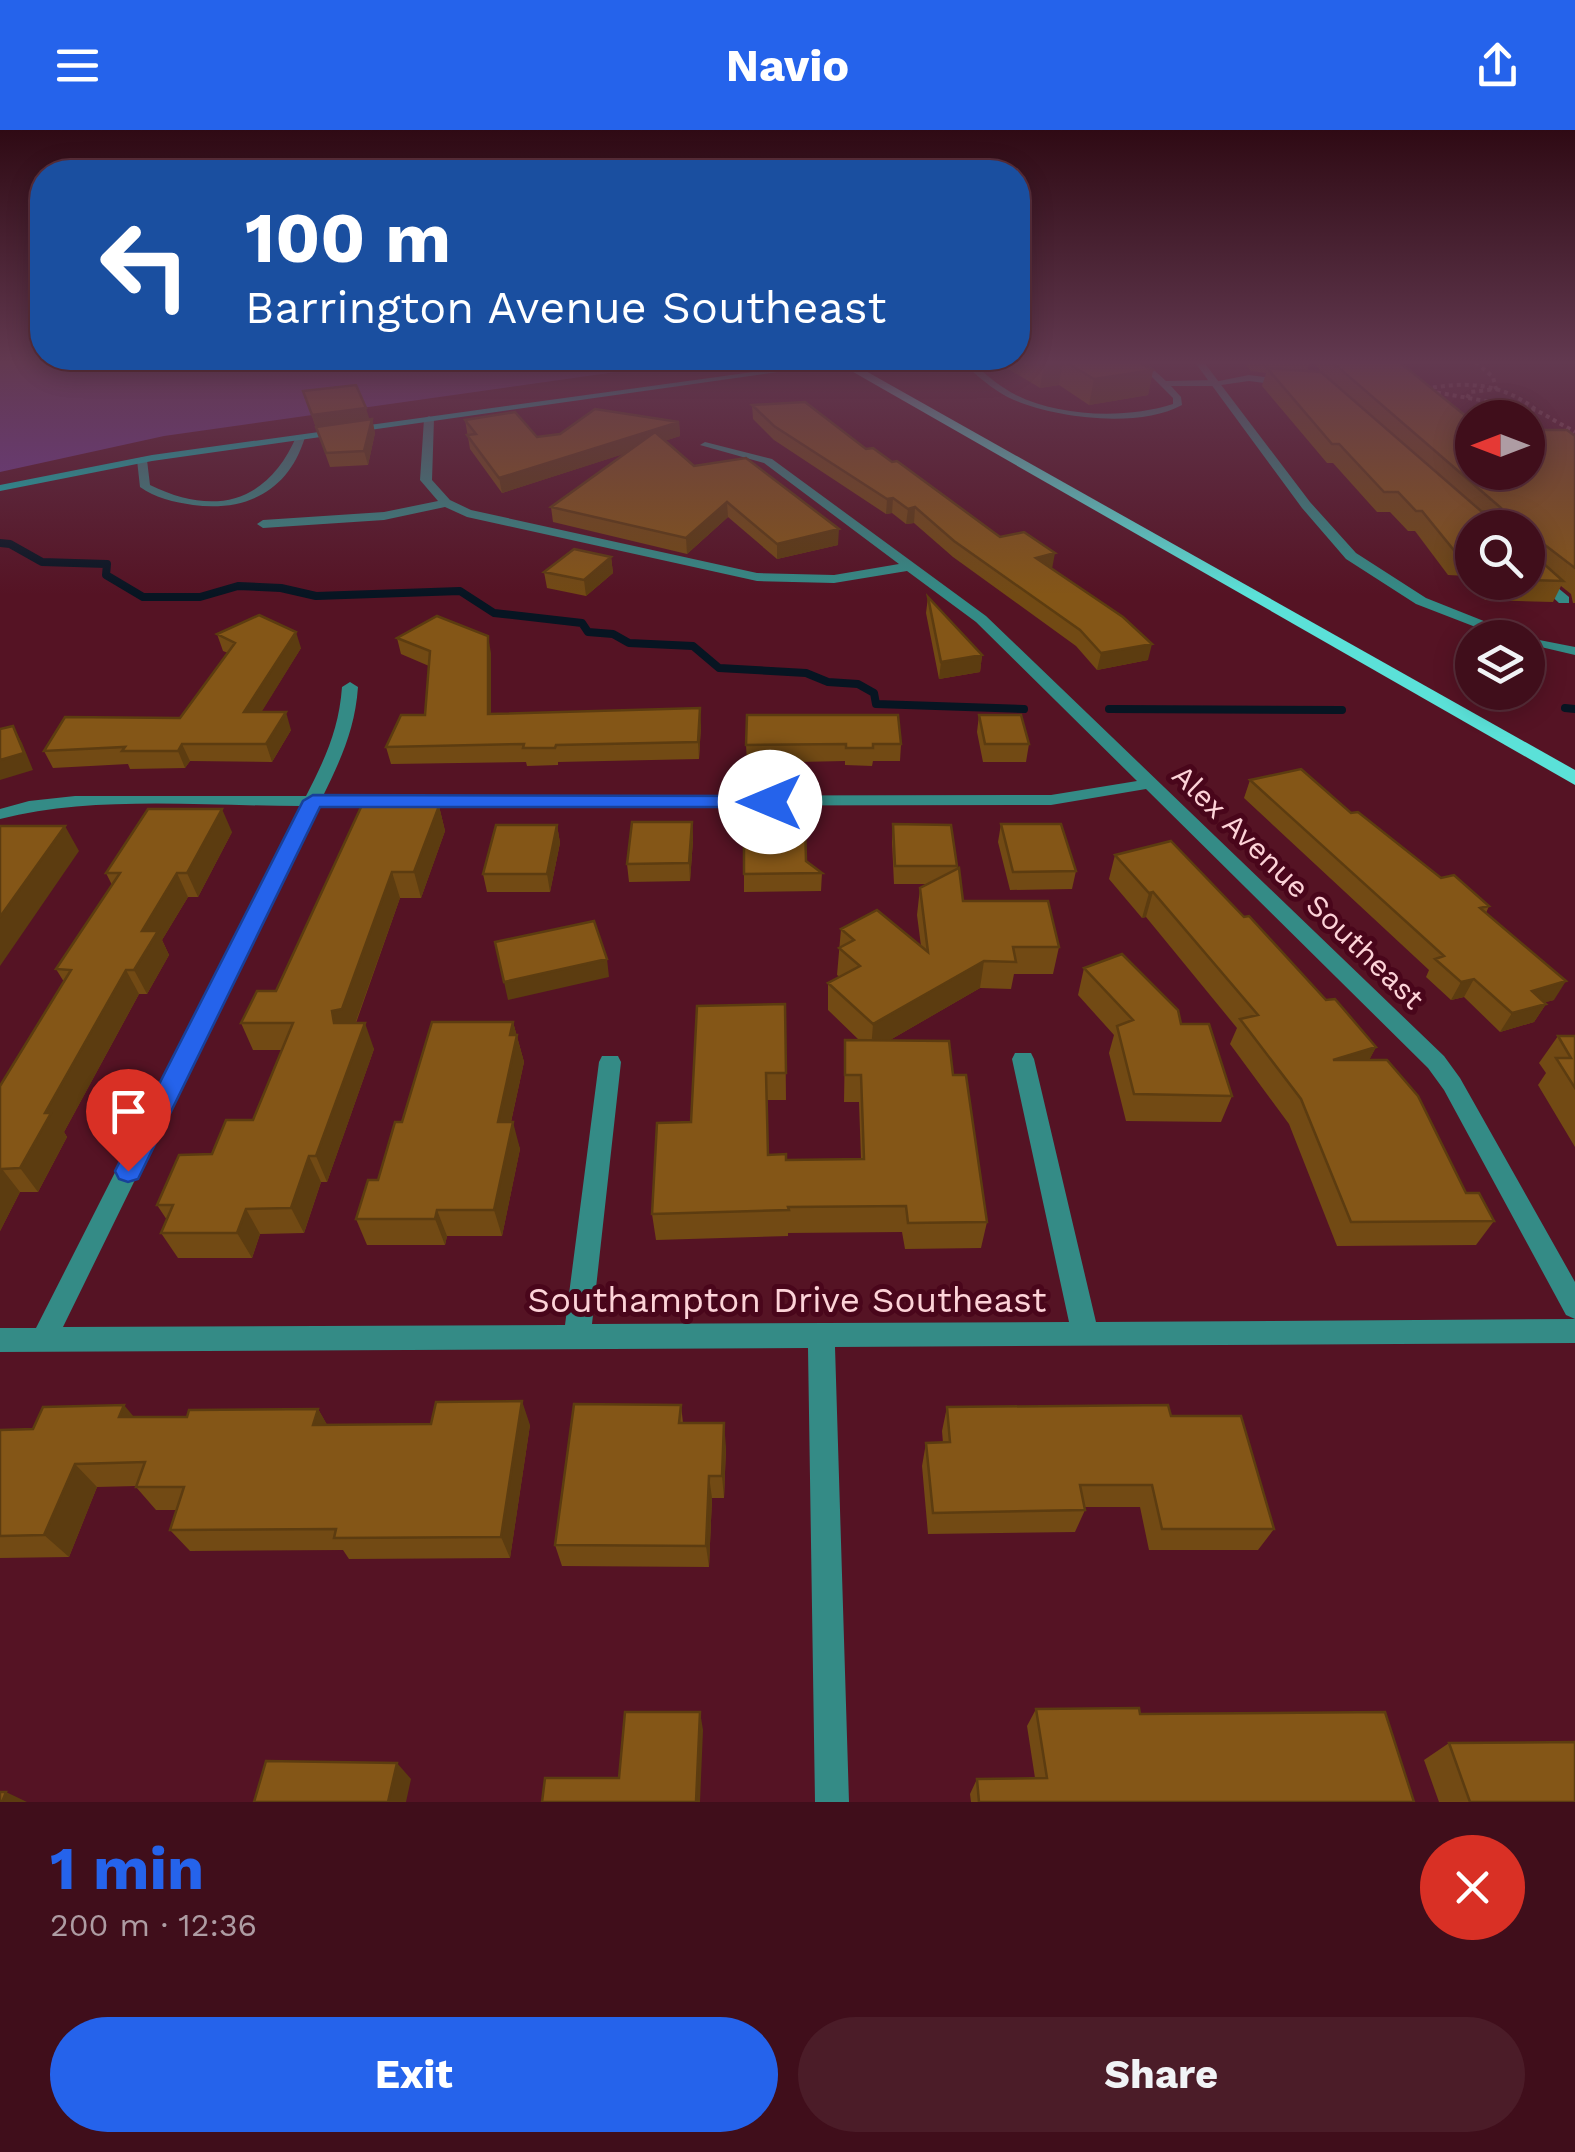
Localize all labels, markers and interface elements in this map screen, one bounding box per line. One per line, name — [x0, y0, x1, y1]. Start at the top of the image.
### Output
icon: menu — [50, 38, 105, 93]
icon: share — [1470, 38, 1525, 93]
text: Navio — [726, 39, 849, 92]
text: 100 m — [245, 197, 451, 279]
icon: left — [80, 200, 210, 330]
text: Barrington Avenue Southeast — [245, 281, 886, 334]
north arrow — [1455, 400, 1545, 490]
map controls — [1455, 400, 1545, 710]
button: search — [1455, 510, 1545, 600]
button: layers — [1455, 620, 1545, 710]
position arrow — [718, 750, 822, 854]
street label: Alex Avenue Southeast — [1165, 757, 1432, 1016]
pin — [86, 1069, 171, 1172]
icon: arrive — [101, 1084, 156, 1139]
street label: Southampton Drive Southeast — [528, 1279, 1047, 1321]
text: 1 min — [50, 1833, 204, 1904]
button: close — [1420, 1835, 1525, 1940]
text: 200 m · 12:36 — [50, 1906, 257, 1944]
button: Exit — [50, 2017, 778, 2132]
button: Share — [798, 2017, 1525, 2132]

